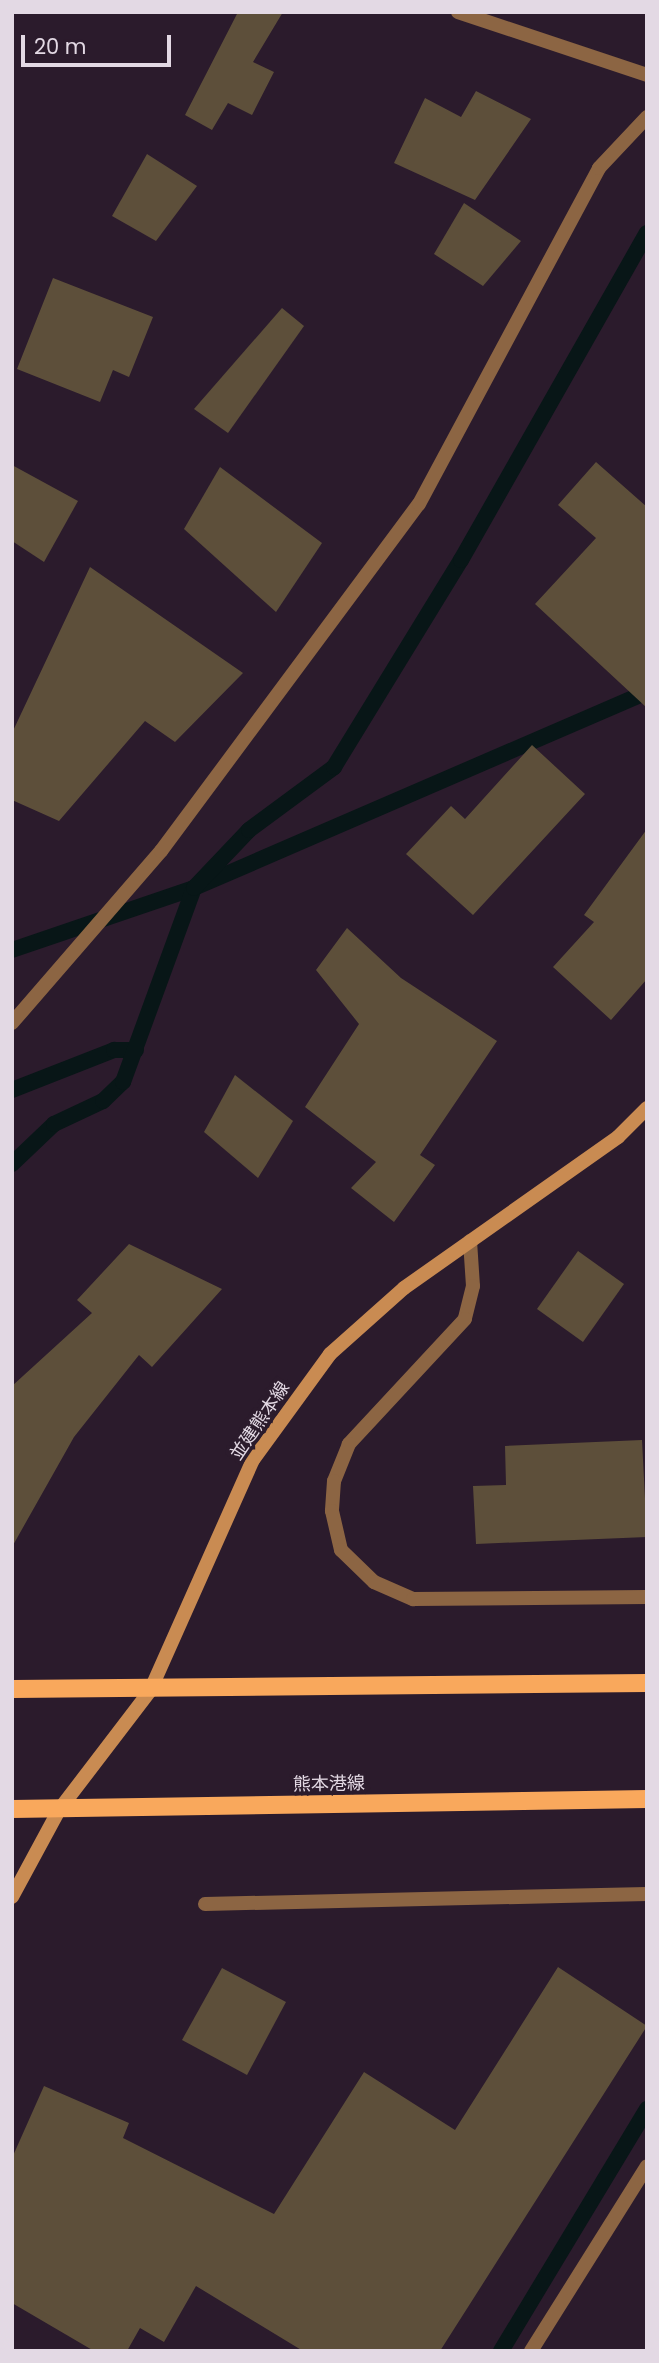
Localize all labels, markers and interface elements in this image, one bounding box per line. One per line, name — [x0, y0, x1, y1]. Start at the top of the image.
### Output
scale bar — [24, 21, 175, 65]
text: 20 m — [34, 32, 87, 61]
street label: 並建熊本線 — [226, 1378, 294, 1464]
street label: 熊本港線 — [293, 1773, 365, 1795]

